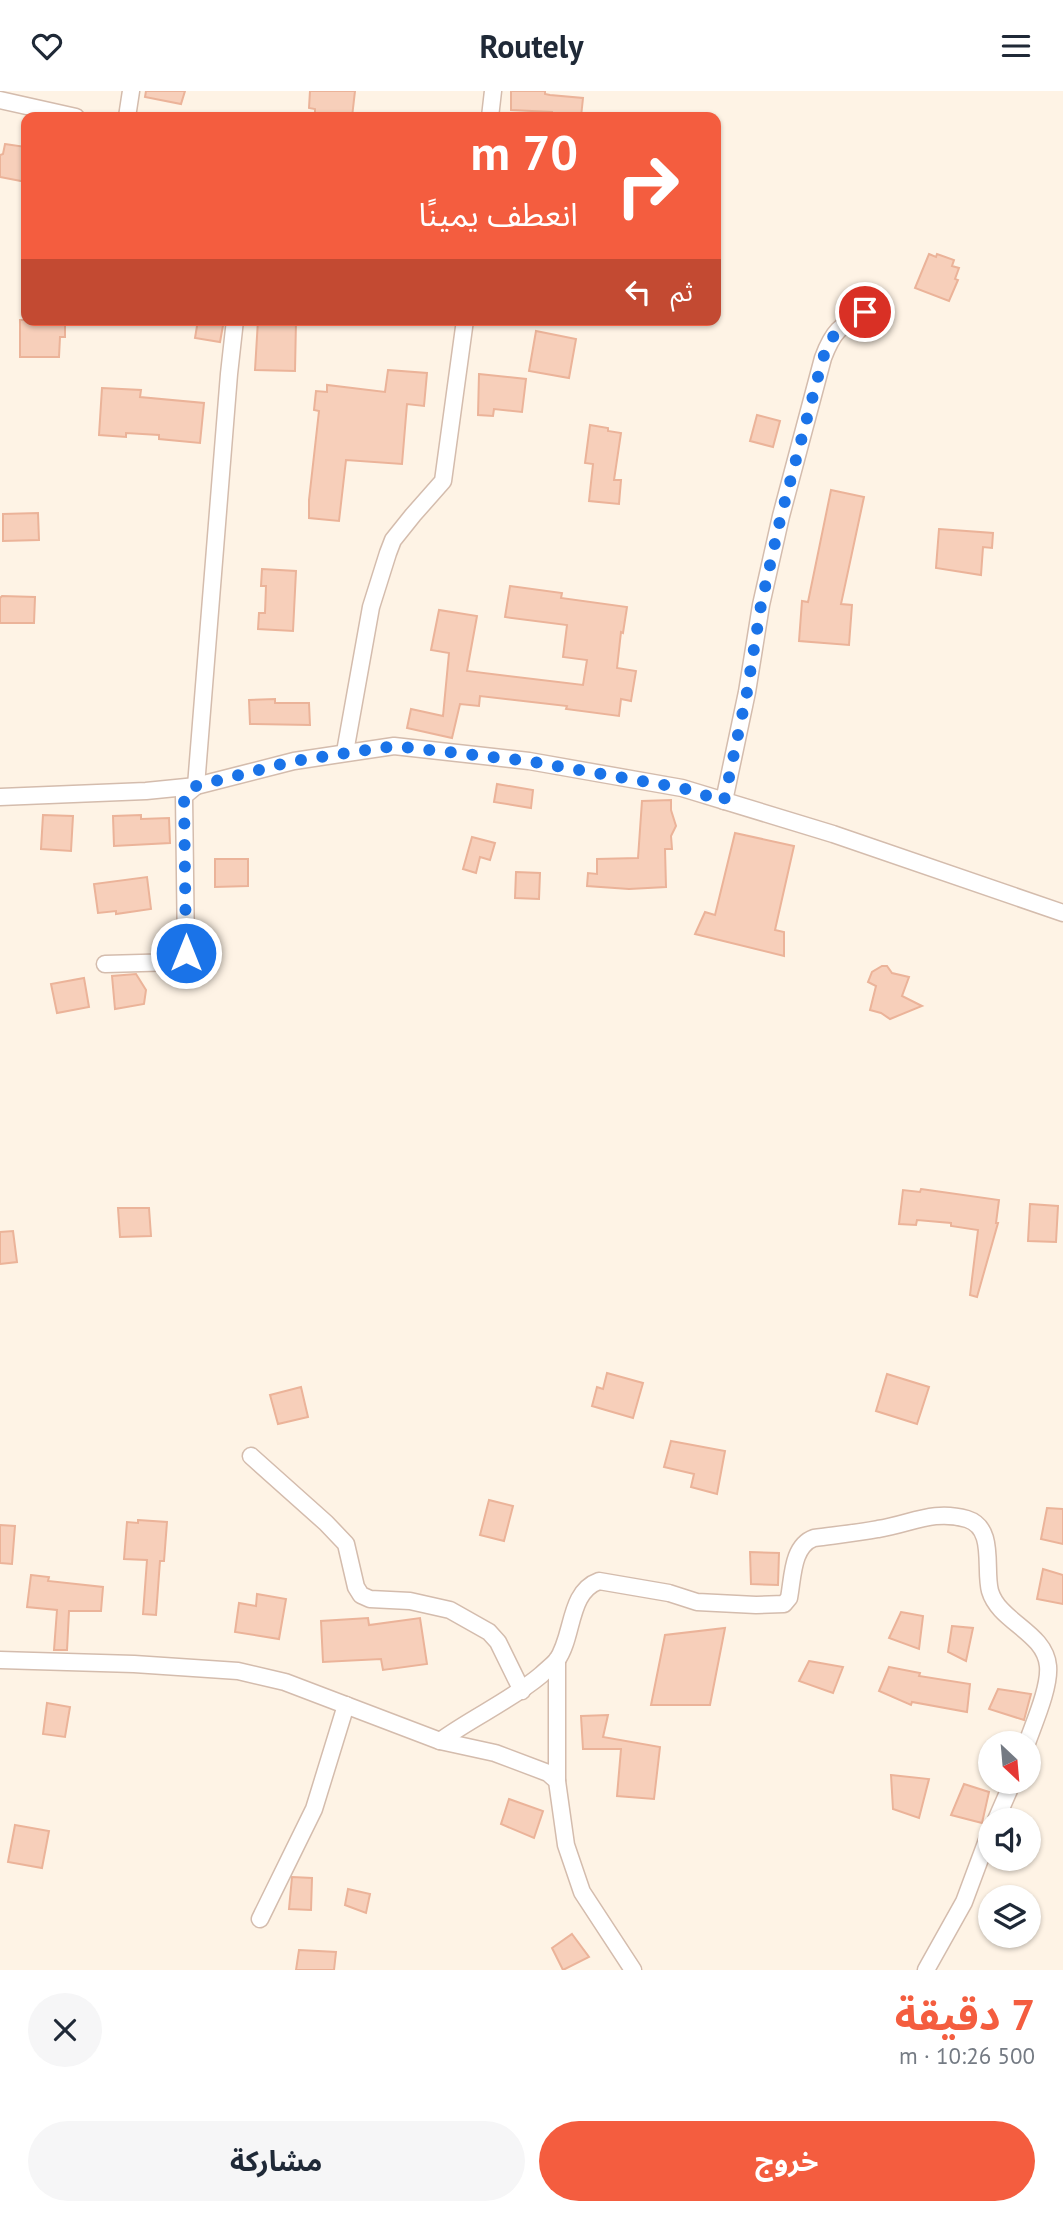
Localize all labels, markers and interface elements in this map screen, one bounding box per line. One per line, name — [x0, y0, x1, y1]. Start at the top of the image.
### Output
text: Routely — [479, 25, 584, 67]
icon: heart — [28, 27, 66, 65]
icon: menu — [997, 27, 1035, 65]
text: 70 m — [471, 120, 578, 184]
icon: right — [602, 140, 693, 231]
text: انعطف يمينًا — [418, 193, 578, 235]
icon: left — [619, 273, 657, 311]
text: ثم — [671, 275, 693, 308]
pin — [835, 282, 895, 342]
icon: arrive — [846, 293, 884, 331]
position arrow — [149, 916, 223, 990]
north arrow — [978, 1731, 1041, 1794]
map controls — [978, 1731, 1041, 1948]
button: sound — [978, 1808, 1041, 1871]
button: layers — [978, 1885, 1041, 1948]
text: 7 دقيقة — [895, 1987, 1035, 2042]
button: close — [28, 1993, 102, 2067]
text: 500 m · 10:26 — [899, 2041, 1035, 2070]
button: مشاركة — [28, 2121, 525, 2201]
button: خروج — [539, 2121, 1035, 2201]

